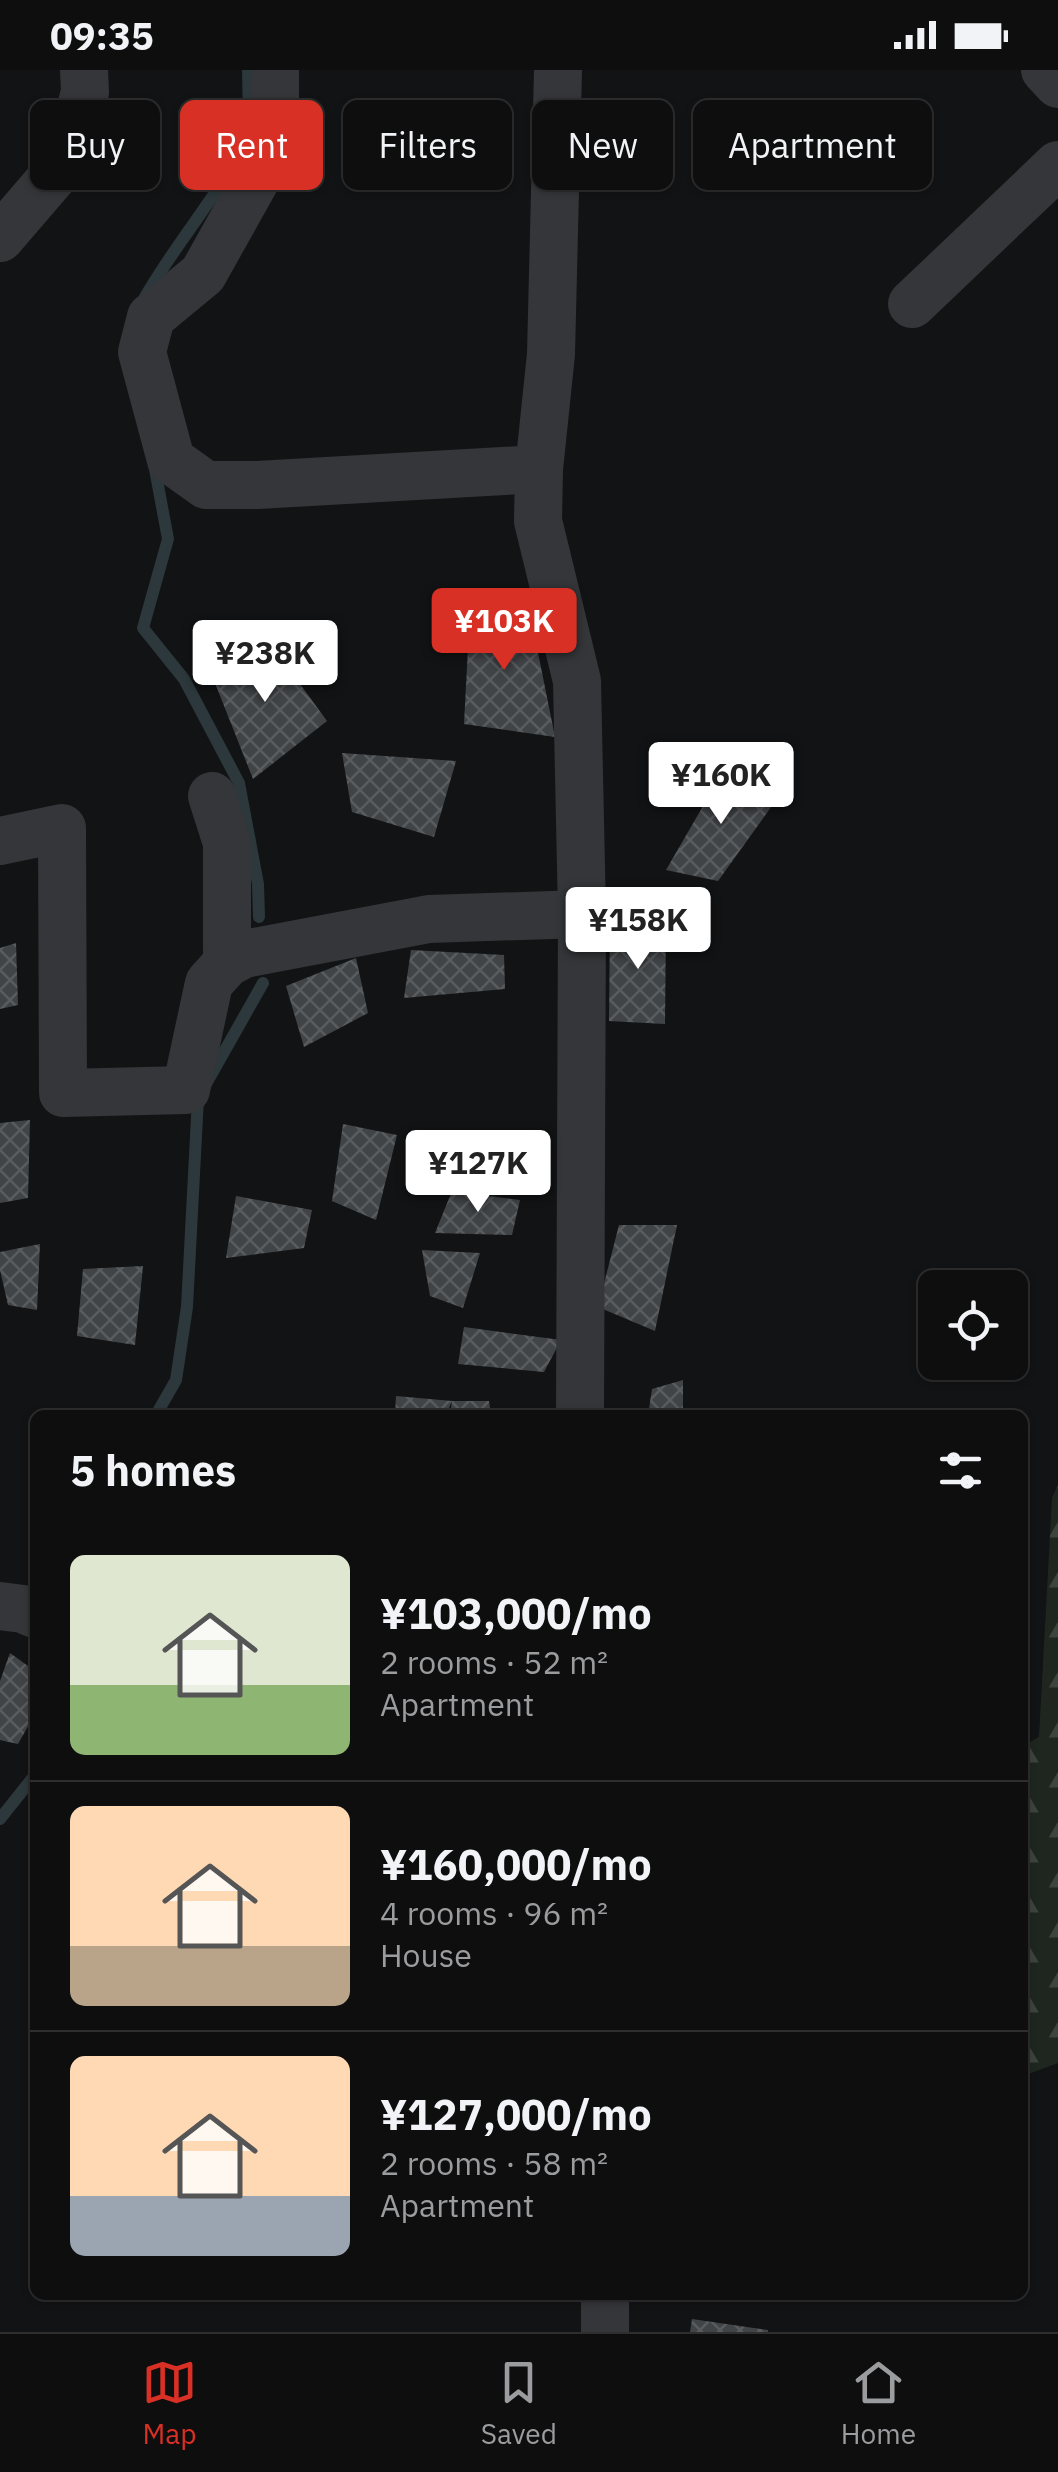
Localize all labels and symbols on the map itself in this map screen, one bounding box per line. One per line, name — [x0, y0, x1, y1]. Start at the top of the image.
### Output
pin: ¥103K — [434, 588, 574, 673]
pin: ¥238K — [195, 620, 335, 705]
pin: ¥160K — [651, 742, 791, 827]
pin: ¥158K — [568, 887, 708, 972]
pin: ¥127K — [408, 1130, 548, 1215]

